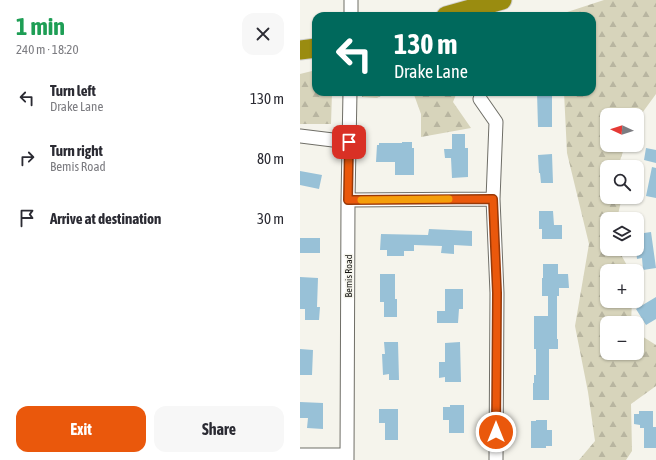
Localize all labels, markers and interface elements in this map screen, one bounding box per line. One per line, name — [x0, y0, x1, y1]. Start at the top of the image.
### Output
text: 1 min — [16, 13, 65, 40]
button: close — [242, 13, 284, 55]
icon: left — [328, 28, 380, 80]
text: 130 m — [394, 28, 457, 60]
text: 240 m · 18:20 — [16, 42, 79, 57]
text: Drake Lane — [394, 61, 468, 82]
text: Turn left — [50, 82, 96, 99]
icon: left — [16, 87, 38, 109]
text: 130 m — [250, 90, 284, 107]
text: Drake Lane — [50, 99, 103, 114]
north arrow — [600, 108, 644, 152]
map controls — [600, 108, 644, 360]
pin — [332, 125, 366, 159]
icon: arrive — [338, 131, 360, 153]
text: Turn right — [50, 142, 103, 159]
icon: right — [16, 147, 38, 169]
text: 80 m — [257, 150, 284, 167]
text: Bemis Road — [50, 159, 106, 174]
button: search — [600, 160, 644, 204]
icon: arrive — [16, 207, 38, 229]
text: Arrive at destination — [50, 210, 161, 227]
text: 30 m — [257, 210, 284, 227]
button: layers — [600, 212, 644, 256]
street label: Bemis Road — [343, 254, 354, 297]
button: + — [600, 264, 644, 308]
button: − — [600, 316, 644, 360]
button: Exit — [16, 406, 146, 452]
button: Share — [154, 406, 284, 452]
position arrow — [475, 411, 517, 453]

